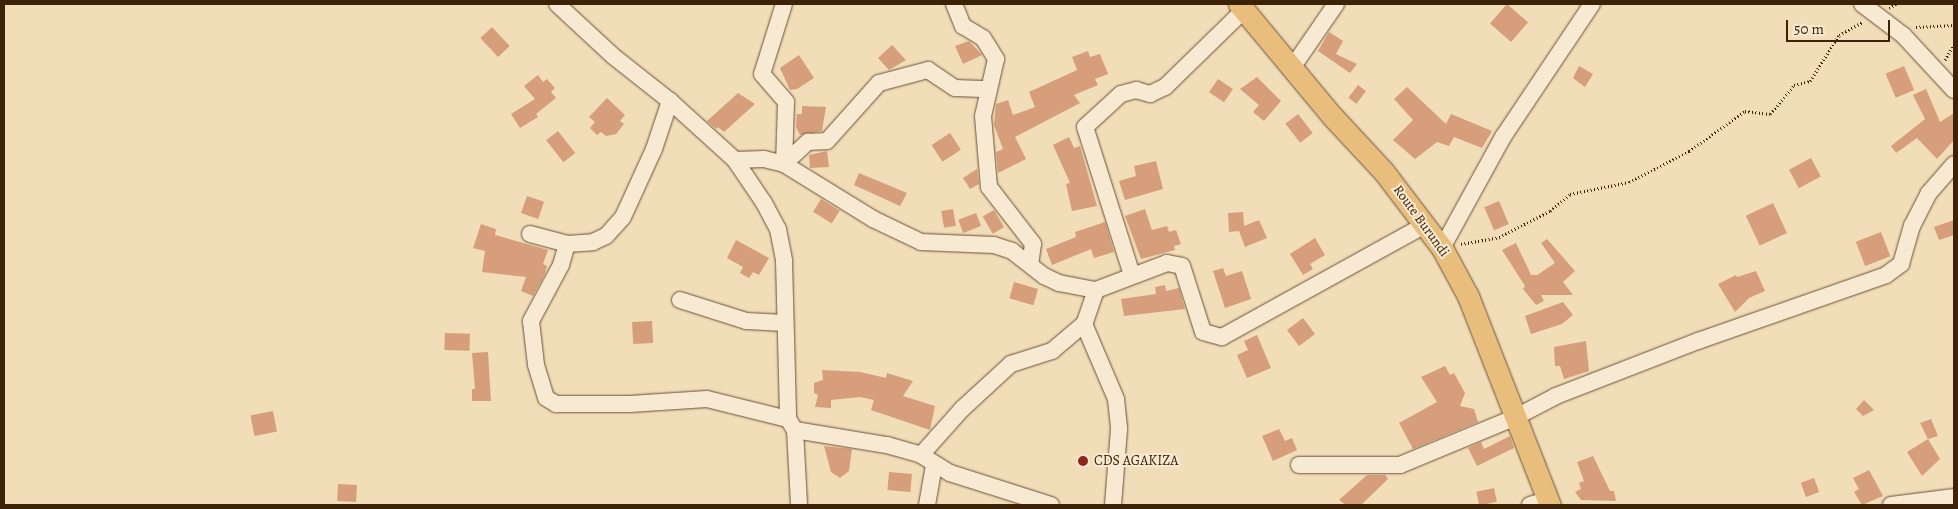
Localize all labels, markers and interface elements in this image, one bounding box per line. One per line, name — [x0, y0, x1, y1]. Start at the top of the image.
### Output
scale bar — [1788, 10, 1892, 42]
text: 50 m — [1794, 19, 1824, 39]
street label: Route Burundi — [1389, 182, 1453, 260]
place label: CDS AGAKIZA — [1094, 453, 1178, 469]
marker: CDS AGAKIZA — [1076, 454, 1090, 468]

